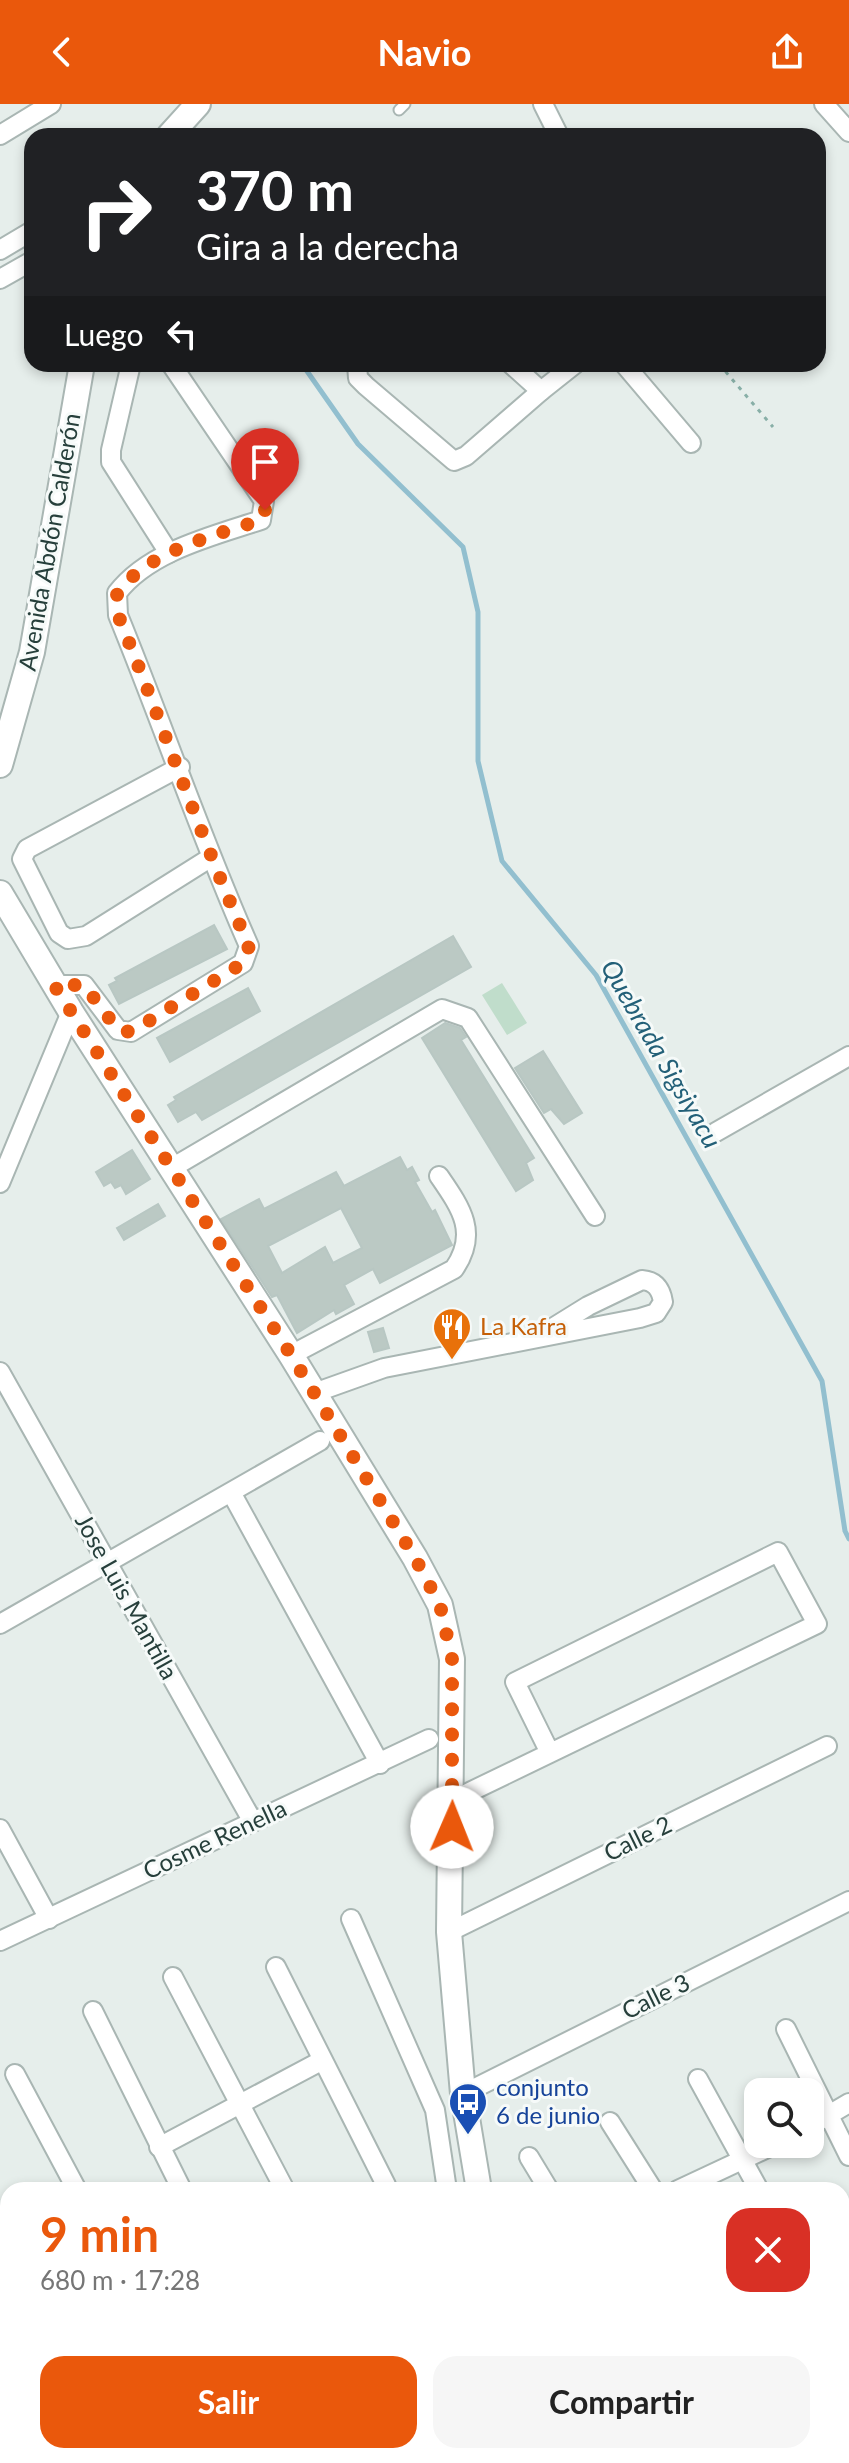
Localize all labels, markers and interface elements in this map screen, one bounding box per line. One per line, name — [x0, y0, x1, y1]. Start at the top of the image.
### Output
icon: back — [40, 30, 84, 74]
text: Navio — [378, 30, 471, 74]
icon: share — [765, 30, 809, 74]
text: 370 m — [196, 156, 354, 223]
icon: right — [64, 160, 168, 264]
text: Gira a la derecha — [196, 224, 459, 268]
icon: left — [160, 312, 204, 356]
text: Luego — [64, 316, 144, 352]
street label: Avenida Abdón Calderón — [12, 411, 85, 673]
pin — [231, 428, 299, 510]
icon: arrive — [243, 440, 287, 484]
water label: Quebrada Sigsiyacu — [595, 953, 729, 1154]
restaurant icon: La Kafra — [431, 1306, 473, 1361]
place label: La Kafra — [480, 1311, 567, 1340]
street label: Jose Luis Mantilla — [70, 1508, 185, 1684]
position arrow — [410, 1785, 494, 1869]
street label: Cosme Renella — [138, 1793, 291, 1884]
street label: Calle 2 — [599, 1809, 676, 1866]
street label: Calle 3 — [617, 1967, 694, 2024]
place label: conjunto 6 de junio — [496, 2072, 600, 2129]
map controls — [744, 2078, 824, 2158]
button: search — [744, 2078, 824, 2158]
bus stop icon: conjunto 6 de junio — [447, 2081, 489, 2136]
text: 9 min — [40, 2205, 159, 2262]
button: close — [726, 2208, 810, 2292]
text: 680 m · 17:28 — [40, 2264, 200, 2296]
button: Salir — [40, 2356, 417, 2448]
button: Compartir — [433, 2356, 810, 2448]

